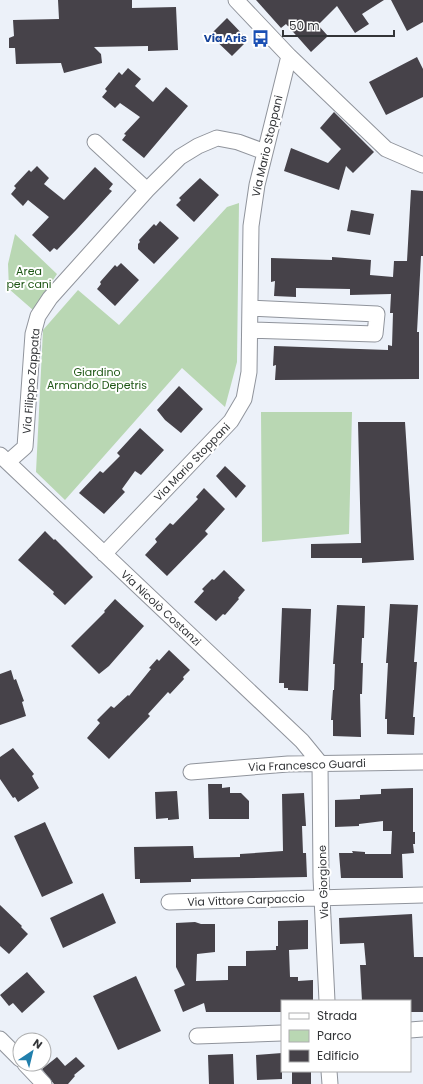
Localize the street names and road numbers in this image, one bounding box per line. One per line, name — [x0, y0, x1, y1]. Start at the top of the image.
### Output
street label: Via Mario Stoppani — [248, 93, 287, 198]
street label: Via Filippo Zappata — [18, 327, 44, 435]
street label: Via Mario Stoppani — [150, 419, 234, 505]
street label: Via Nicolò Costanzi — [117, 566, 205, 650]
street label: Via Francesco Guardi — [248, 755, 366, 775]
street label: Via Giorgione — [314, 845, 332, 919]
street label: Via Vittore Carpaccio — [187, 890, 305, 910]

